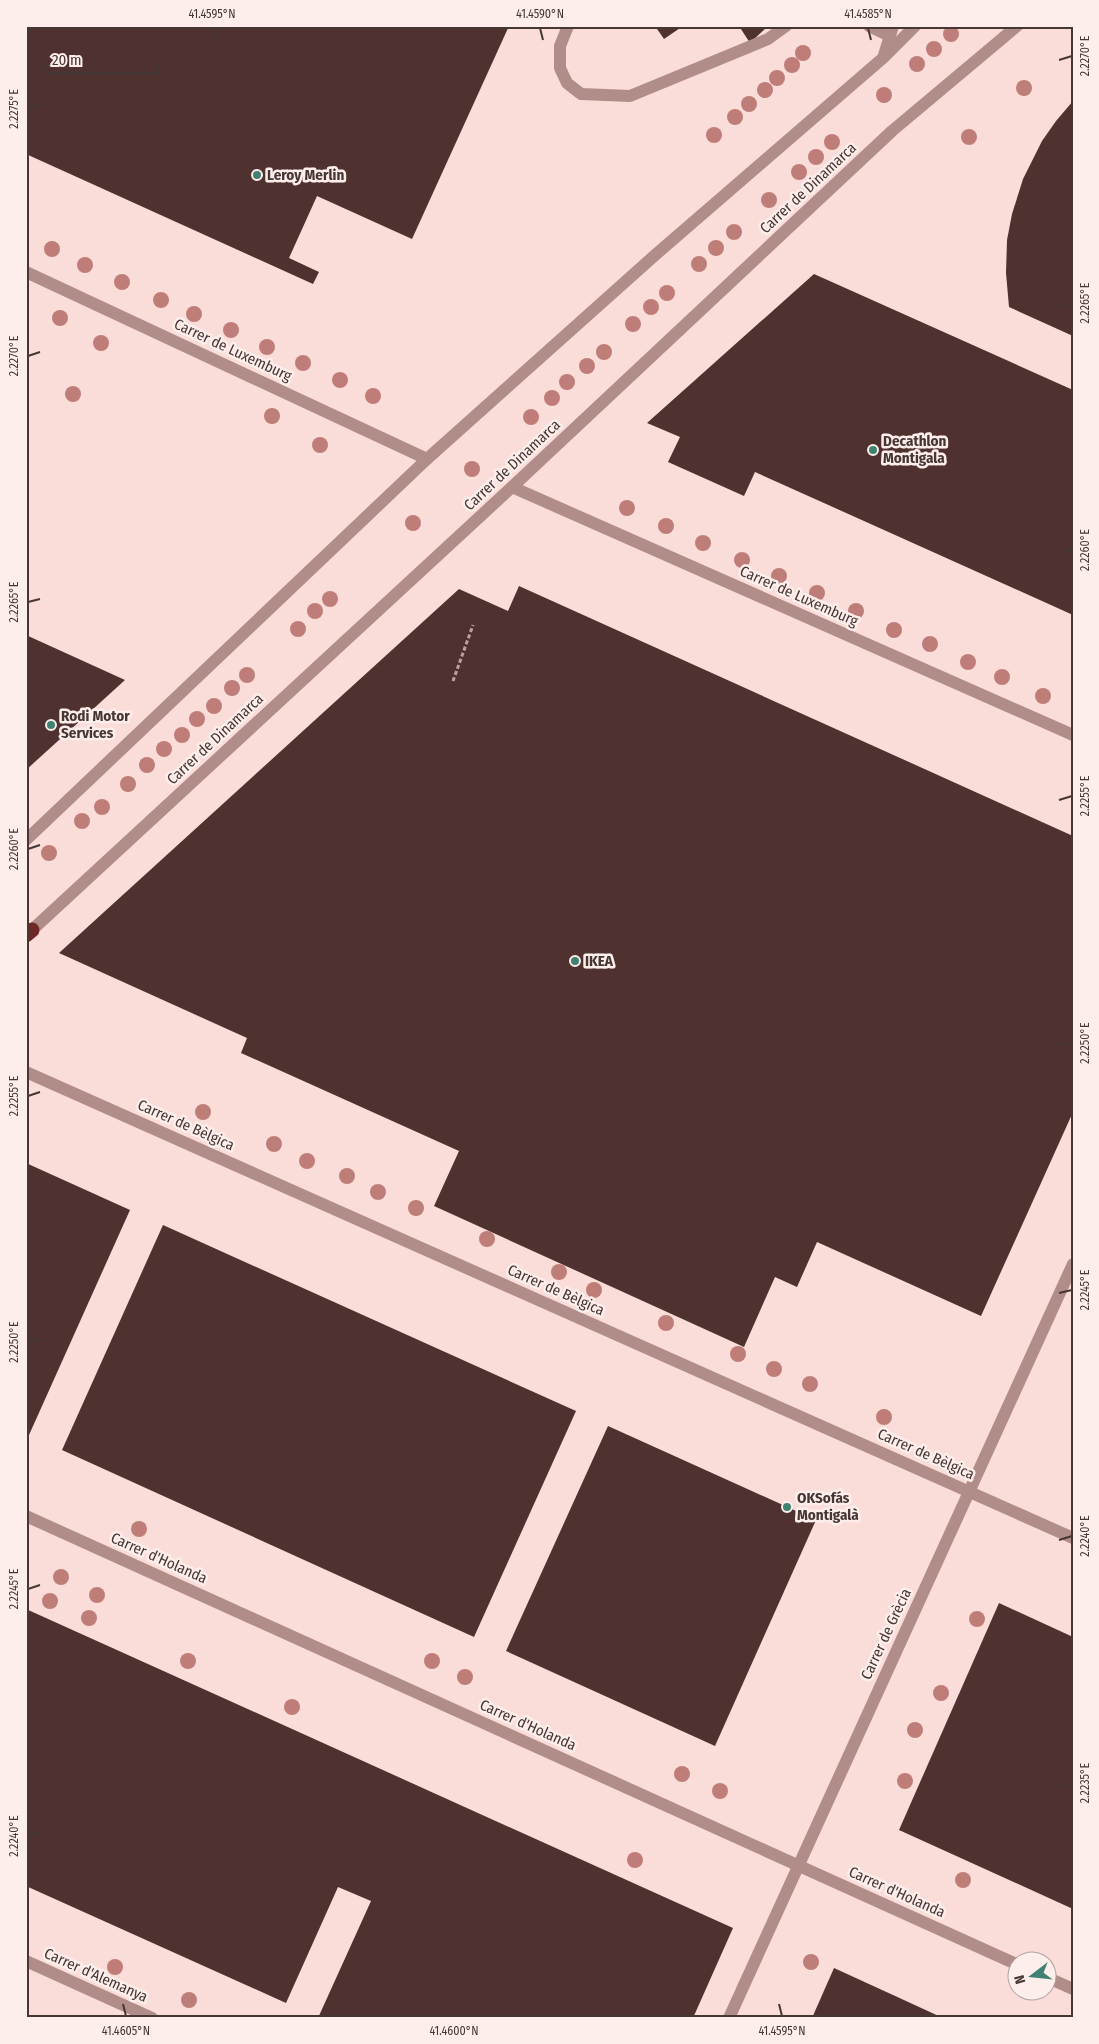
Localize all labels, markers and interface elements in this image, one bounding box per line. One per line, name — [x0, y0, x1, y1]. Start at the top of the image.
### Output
text: 41.4595°N — [188, 7, 236, 21]
text: 41.4590°N — [516, 7, 564, 21]
text: 41.4585°N — [844, 7, 892, 21]
text: 2.2270°E — [1078, 35, 1092, 76]
scale bar — [45, 42, 159, 74]
text: 20 m — [52, 51, 82, 69]
text: 2.2275°E — [7, 89, 21, 129]
street label: Carrer de Dinamarca — [756, 139, 860, 237]
place label: Leroy Merlin — [267, 166, 344, 184]
marker: Leroy Merlin — [251, 169, 263, 181]
text: 2.2265°E — [1078, 282, 1092, 323]
street label: Carrer de Luxemburg — [171, 315, 295, 385]
text: 2.2270°E — [7, 335, 21, 376]
street label: Carrer de Dinamarca — [460, 416, 564, 514]
place label: Decathlon Montigala — [883, 432, 947, 467]
marker: Decathlon Montigala — [867, 444, 879, 456]
text: 2.2260°E — [1078, 529, 1092, 571]
street label: Carrer de Luxemburg — [737, 562, 861, 630]
text: 2.2265°E — [7, 581, 21, 622]
street label: Carrer de Dinamarca — [163, 690, 267, 788]
place label: Rodi Motor Services — [61, 707, 130, 742]
marker: Rodi Motor Services — [45, 719, 57, 731]
text: 2.2255°E — [1078, 775, 1092, 816]
text: 2.2260°E — [7, 828, 21, 870]
place label: IKEA — [585, 952, 614, 970]
marker: IKEA — [569, 955, 581, 967]
text: 2.2250°E — [1078, 1022, 1092, 1064]
text: 2.2255°E — [7, 1075, 21, 1116]
street label: Carrer de Bèlgica — [135, 1096, 237, 1154]
street label: Carrer de Bèlgica — [505, 1261, 607, 1319]
text: 2.2245°E — [1078, 1269, 1092, 1310]
text: 2.2250°E — [7, 1321, 21, 1363]
street label: Carrer de Bèlgica — [875, 1425, 977, 1483]
place label: OKSofás Montigalà — [797, 1489, 859, 1524]
marker: OKSofás Montigalà — [781, 1501, 793, 1513]
text: 2.2240°E — [1078, 1515, 1092, 1557]
street label: Carrer d'Holanda — [108, 1529, 210, 1587]
text: 2.2245°E — [7, 1568, 21, 1609]
street label: Carrer de Grècia — [857, 1586, 915, 1682]
street label: Carrer d'Holanda — [477, 1696, 579, 1754]
text: 2.2235°E — [1078, 1762, 1092, 1803]
text: 2.2240°E — [7, 1815, 21, 1857]
street label: Carrer d'Holanda — [846, 1863, 948, 1921]
street label: Carrer d'Alemanya — [41, 1944, 151, 2006]
north arrow — [1006, 1952, 1056, 2002]
text: N — [1011, 1973, 1029, 1986]
text: 41.4605°N — [102, 2024, 150, 2038]
text: 41.4600°N — [429, 2024, 479, 2038]
text: 41.4595°N — [758, 2024, 806, 2038]

